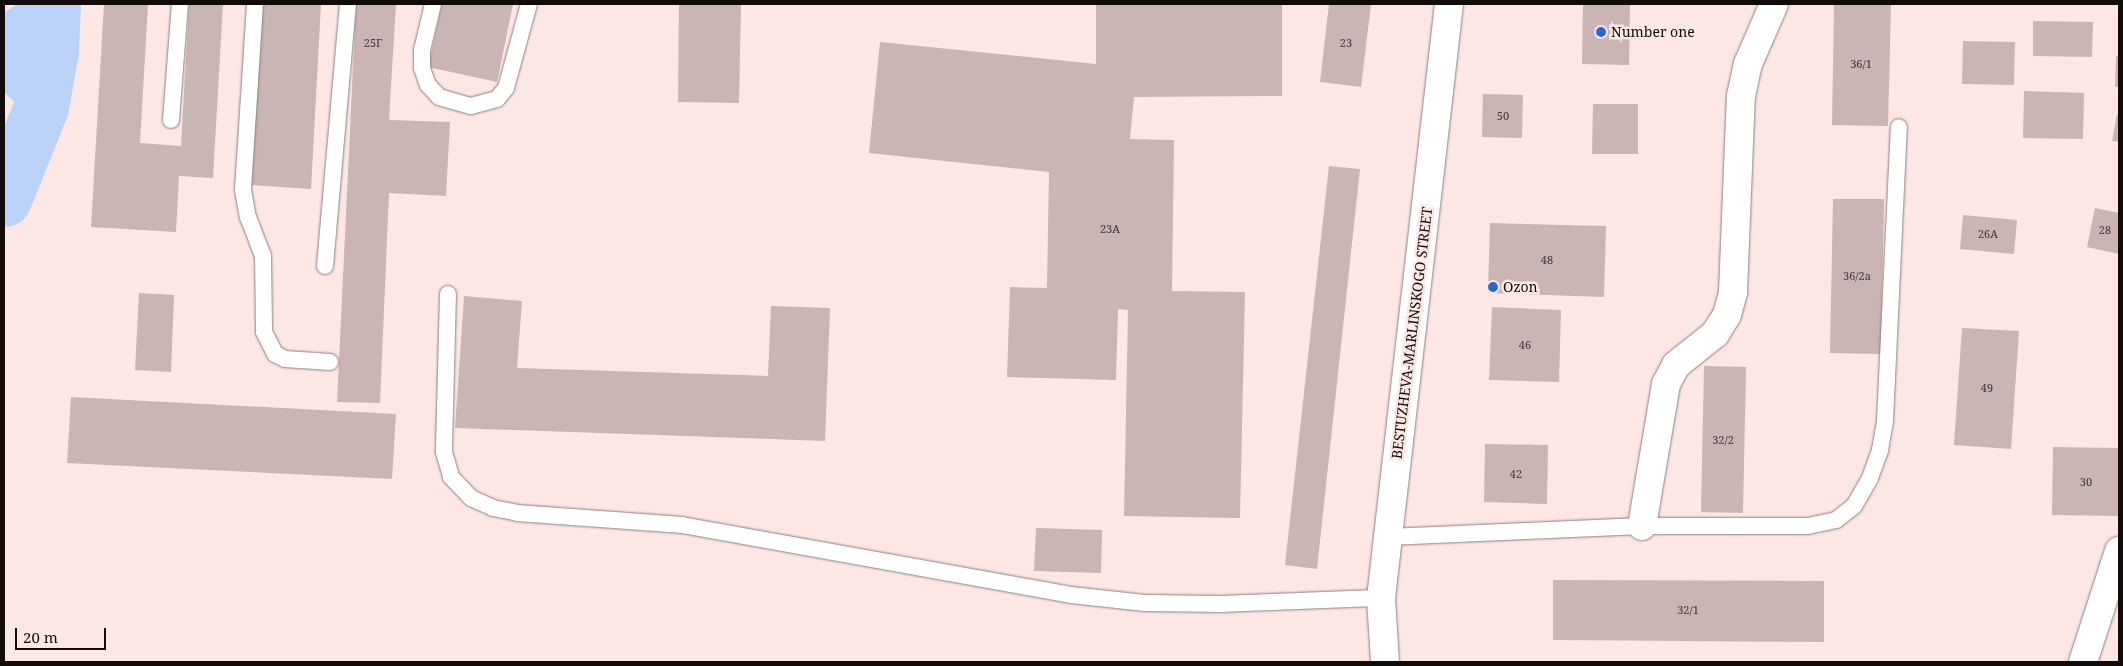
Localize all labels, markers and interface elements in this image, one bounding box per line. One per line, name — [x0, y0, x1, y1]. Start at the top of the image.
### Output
place label: Number one — [1611, 24, 1695, 40]
marker: Number one — [1595, 26, 1607, 38]
house number: 25Г — [364, 36, 382, 50]
house number: 23 — [1340, 36, 1352, 50]
house number: 36/1 — [1850, 57, 1872, 71]
house number: 50 — [1497, 109, 1509, 123]
street label: BESTUZHEVA-MARLINSKOGO STREET — [1388, 206, 1436, 460]
house number: 23А — [1100, 222, 1120, 236]
house number: 28 — [2099, 223, 2111, 237]
house number: 26А — [1978, 227, 1998, 241]
house number: 48 — [1541, 253, 1553, 267]
house number: 36/2а — [1843, 269, 1871, 283]
place label: Ozon — [1503, 279, 1538, 295]
marker: Ozon — [1487, 281, 1499, 293]
house number: 46 — [1519, 338, 1531, 352]
house number: 49 — [1981, 381, 1993, 395]
house number: 32/2 — [1712, 433, 1734, 447]
house number: 42 — [1510, 467, 1522, 481]
house number: 30 — [2080, 475, 2092, 489]
house number: 32/1 — [1677, 603, 1699, 617]
scale bar — [18, 618, 109, 650]
text: 20 m — [23, 627, 58, 647]

